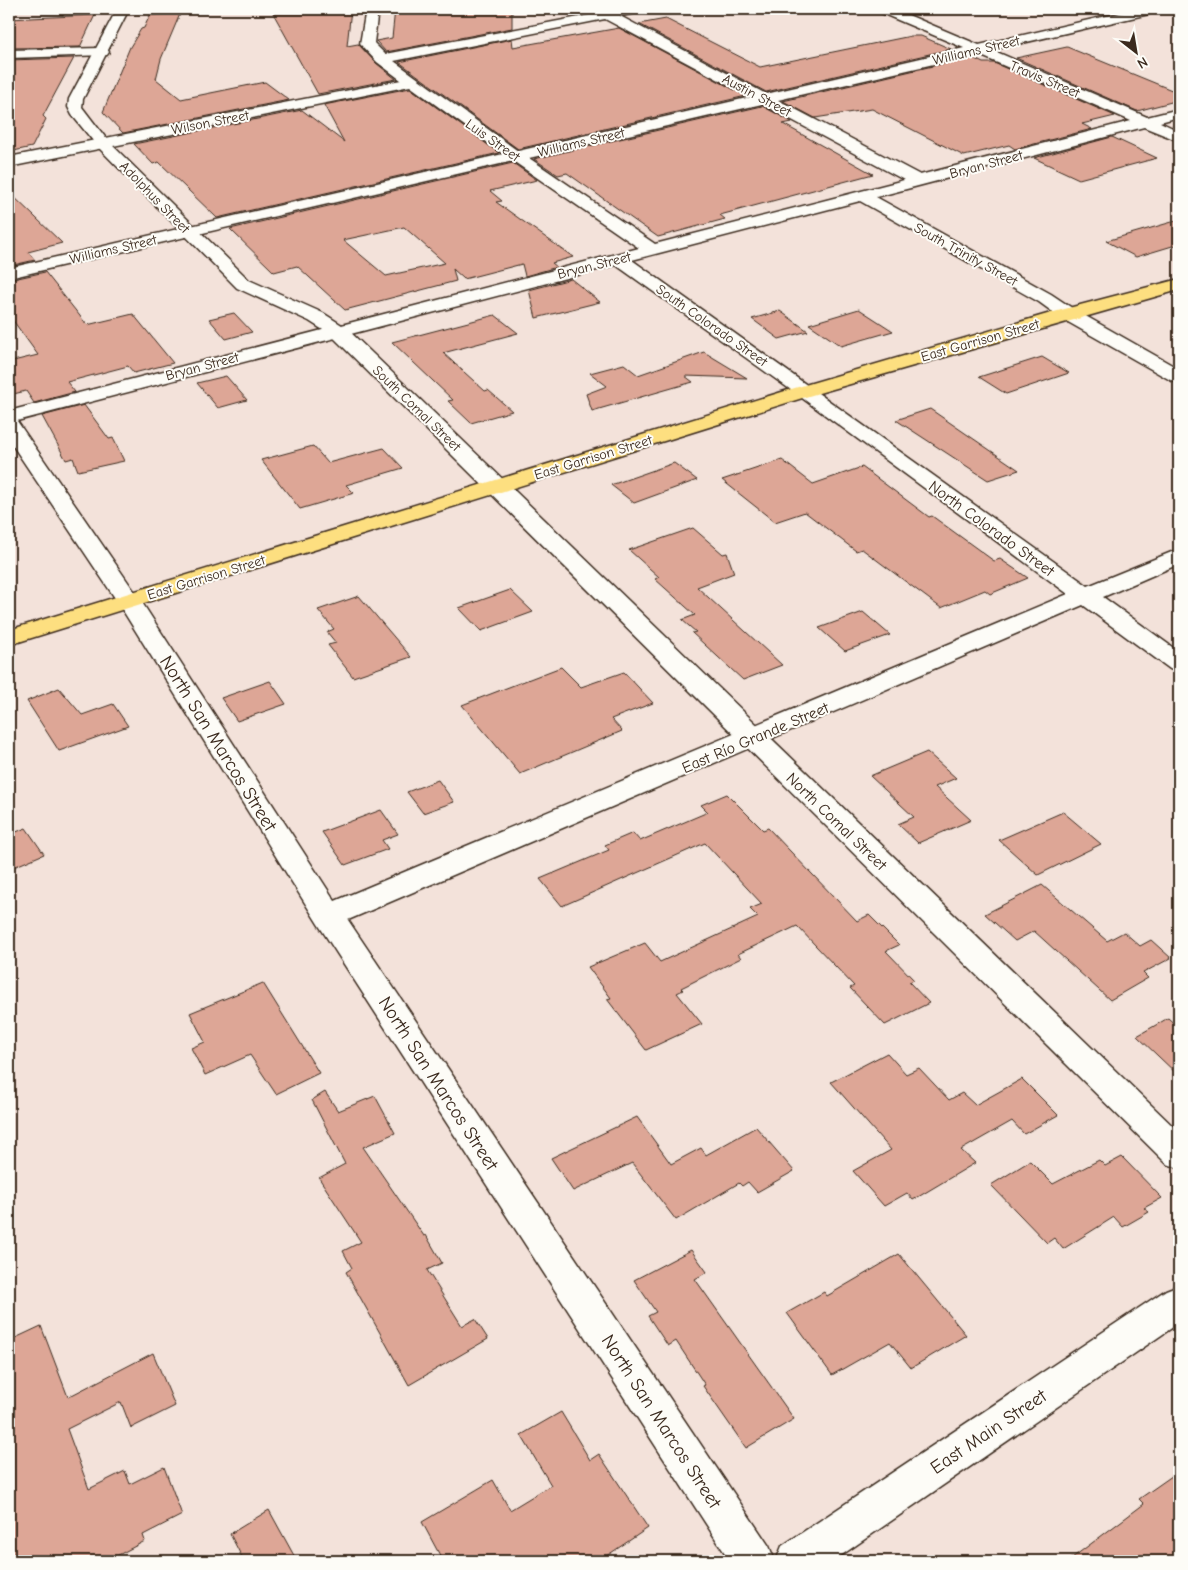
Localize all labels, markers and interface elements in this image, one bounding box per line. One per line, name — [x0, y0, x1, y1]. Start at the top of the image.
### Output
north arrow — [1110, 28, 1160, 78]
street label: Williams Street — [931, 32, 1022, 69]
text: N — [1134, 53, 1151, 72]
street label: Travis Street — [1007, 57, 1083, 102]
street label: Austin Street — [719, 70, 795, 121]
street label: Wilson Street — [170, 106, 251, 138]
street label: Luis Street — [462, 115, 524, 166]
street label: Williams Street — [536, 124, 627, 161]
street label: Bryan Street — [948, 146, 1026, 182]
street label: Adolphus Street — [116, 158, 194, 238]
street label: South Trinity Street — [911, 219, 1021, 290]
street label: Williams Street — [68, 231, 159, 268]
street label: Bryan Street — [556, 248, 634, 283]
street label: South Colorado Street — [653, 281, 771, 371]
street label: East Garrison Street — [919, 315, 1042, 366]
street label: Bryan Street — [164, 348, 242, 384]
street label: South Comal Street — [369, 362, 465, 455]
street label: East Garrison Street — [532, 431, 655, 483]
street label: North Colorado Street — [925, 477, 1058, 581]
street label: East Garrison Street — [145, 551, 268, 603]
street label: North San Marcos Street — [155, 652, 282, 836]
street label: East Río Grande Street — [679, 699, 832, 777]
street label: North Comal Street — [782, 769, 891, 875]
street label: North San Marcos Street — [374, 993, 503, 1175]
street label: North San Marcos Street — [597, 1331, 726, 1513]
street label: East Main Street — [926, 1385, 1051, 1479]

